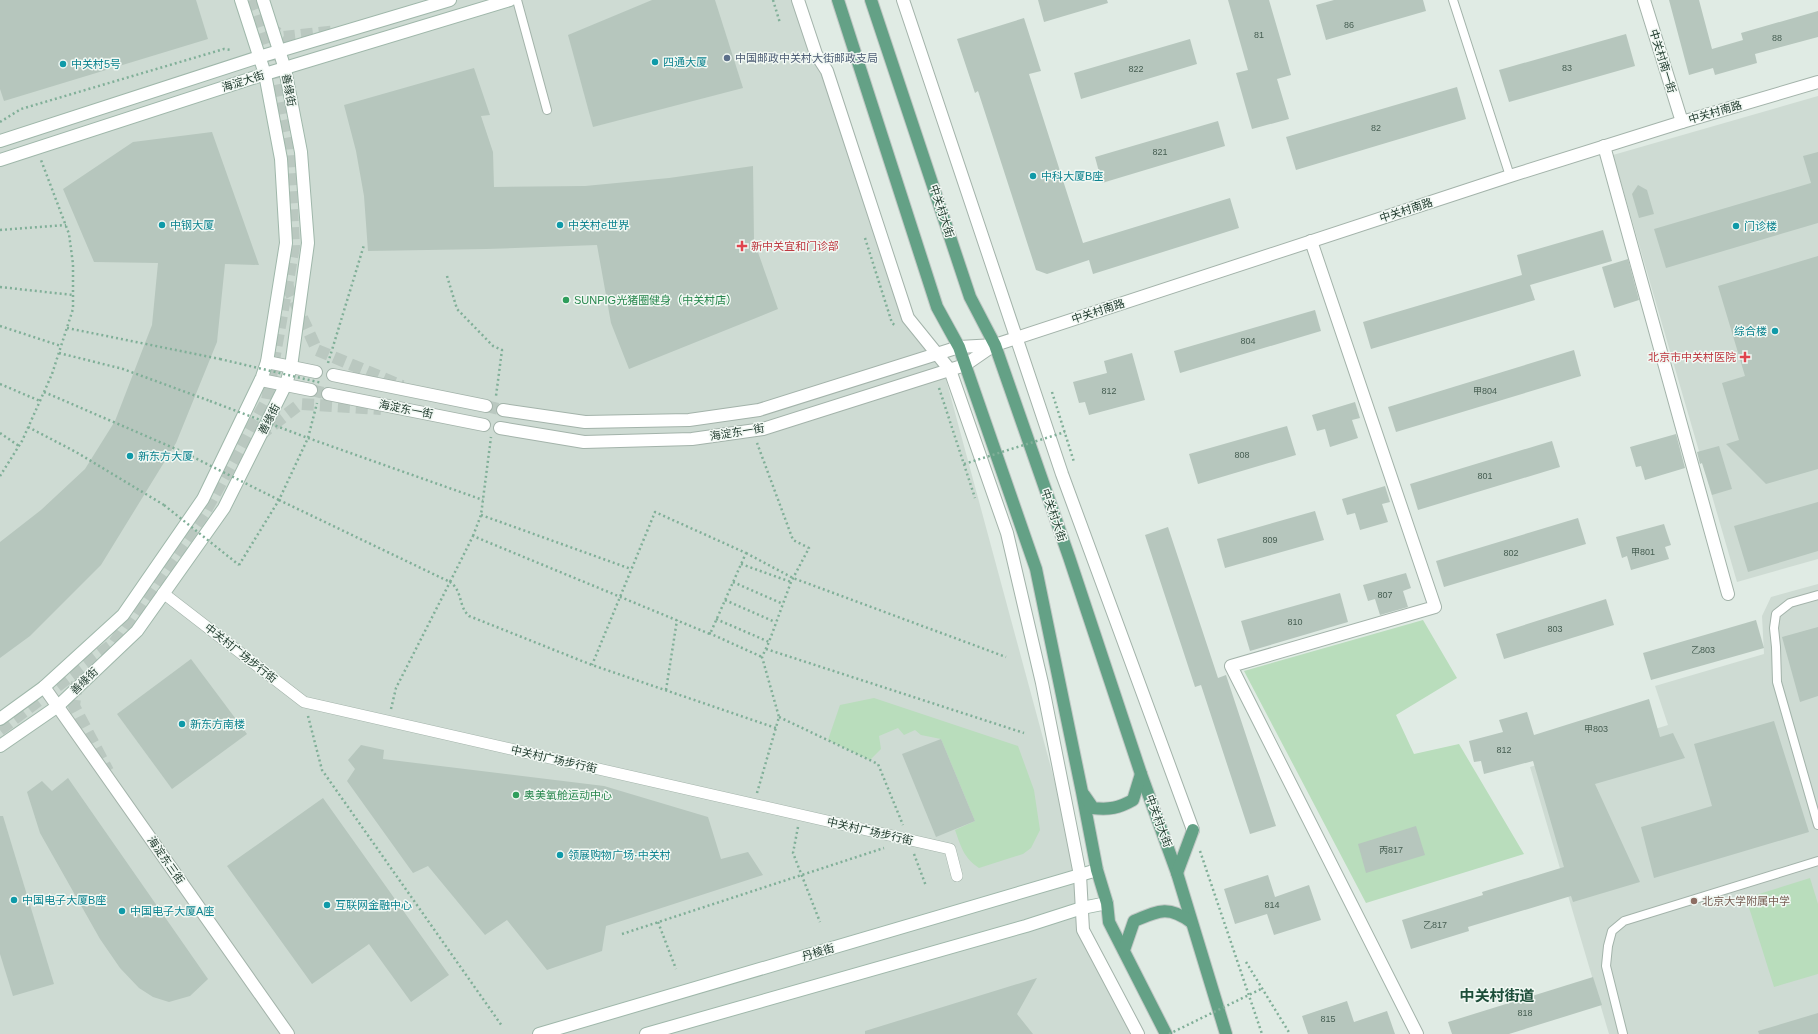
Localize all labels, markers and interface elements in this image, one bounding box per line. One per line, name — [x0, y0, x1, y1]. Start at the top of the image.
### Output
house number: 86 — [1344, 20, 1354, 30]
street label: 中关村南一街 — [1648, 28, 1678, 94]
house number: 81 — [1254, 30, 1264, 40]
house number: 88 — [1772, 33, 1782, 43]
place label: 中国邮政中关村大街邮政支局 — [735, 52, 878, 64]
marker: 中国邮政中关村大街邮政支局 — [722, 53, 732, 63]
place label: 四通大厦 — [663, 56, 707, 68]
marker: 四通大厦 — [650, 57, 660, 67]
place label: 中关村5号 — [71, 58, 121, 70]
marker: 中关村5号 — [58, 59, 68, 69]
house number: 83 — [1562, 63, 1572, 73]
house number: 822 — [1128, 64, 1144, 74]
street label: 海淀大街 — [220, 68, 266, 94]
street label: 善缘街 — [280, 73, 298, 107]
street label: 中关村南路 — [1687, 99, 1743, 125]
house number: 82 — [1371, 123, 1381, 133]
house number: 821 — [1152, 147, 1168, 157]
place label: 中科大厦B座 — [1041, 170, 1103, 182]
marker: 中科大厦B座 — [1028, 171, 1038, 181]
street label: 中关村大街 — [928, 183, 956, 239]
street label: 中关村南路 — [1378, 196, 1434, 224]
place label: 中钢大厦 — [170, 219, 214, 231]
place label: 中关村e世界 — [568, 219, 630, 231]
marker: 中钢大厦 — [157, 220, 167, 230]
marker: 中关村e世界 — [555, 220, 565, 230]
place label: 门诊楼 — [1744, 220, 1777, 232]
marker: 门诊楼 — [1731, 221, 1741, 231]
marker: 新中关宜和门诊部 — [736, 240, 748, 252]
place label: 新中关宜和门诊部 — [751, 240, 839, 252]
place label: SUNPIG光猪圈健身（中关村店） — [574, 294, 737, 306]
marker: SUNPIG光猪圈健身（中关村店） — [561, 295, 571, 305]
street label: 中关村南路 — [1070, 297, 1126, 325]
place label: 综合楼 — [1734, 325, 1767, 337]
marker: 综合楼 — [1770, 326, 1780, 336]
house number: 804 — [1240, 336, 1256, 346]
place label: 北京市中关村医院 — [1648, 351, 1736, 363]
marker: 北京市中关村医院 — [1739, 351, 1751, 363]
house number: 812 — [1101, 386, 1117, 396]
house number: 甲804 — [1473, 386, 1497, 396]
street label: 海淀东一街 — [378, 398, 434, 420]
street label: 善缘街 — [256, 402, 282, 436]
street label: 海淀东一街 — [709, 422, 765, 442]
place label: 新东方大厦 — [138, 450, 193, 462]
house number: 808 — [1234, 450, 1250, 460]
marker: 新东方大厦 — [125, 451, 135, 461]
house number: 801 — [1477, 471, 1493, 481]
street label: 中关村大街 — [1039, 487, 1069, 543]
house number: 809 — [1262, 535, 1278, 545]
house number: 甲801 — [1631, 547, 1655, 557]
house number: 802 — [1503, 548, 1519, 558]
house number: 807 — [1377, 590, 1393, 600]
house number: 810 — [1287, 617, 1303, 627]
street label: 中关村广场步行街 — [203, 621, 279, 685]
house number: 803 — [1547, 624, 1563, 634]
house number: 乙803 — [1691, 645, 1715, 655]
street label: 善缘街 — [68, 665, 100, 697]
place label: 新东方南楼 — [190, 718, 245, 730]
marker: 新东方南楼 — [177, 719, 187, 729]
house number: 甲803 — [1584, 724, 1608, 734]
street label: 中关村广场步行街 — [510, 743, 598, 775]
house number: 812 — [1496, 745, 1512, 755]
place label: 奥美氧舱运动中心 — [524, 789, 612, 801]
marker: 奥美氧舱运动中心 — [511, 790, 521, 800]
street label: 中关村大街 — [1144, 793, 1174, 849]
street label: 中关村广场步行街 — [826, 815, 914, 847]
street label: 海淀东三街 — [145, 834, 187, 886]
house number: 丙817 — [1379, 845, 1403, 855]
place label: 领展购物广场·中关村 — [568, 849, 671, 861]
marker: 领展购物广场·中关村 — [555, 850, 565, 860]
place label: 中国电子大厦B座 — [22, 894, 106, 906]
marker: 中国电子大厦B座 — [9, 895, 19, 905]
place label: 北京大学附属中学 — [1702, 895, 1790, 907]
marker: 北京大学附属中学 — [1689, 896, 1699, 906]
place label: 互联网金融中心 — [335, 899, 412, 911]
marker: 互联网金融中心 — [322, 900, 332, 910]
house number: 814 — [1264, 900, 1280, 910]
place label: 中国电子大厦A座 — [130, 905, 214, 917]
marker: 中国电子大厦A座 — [117, 906, 127, 916]
house number: 乙817 — [1423, 920, 1447, 930]
street label: 丹棱街 — [800, 942, 836, 962]
district label: 中关村街道 — [1459, 987, 1535, 1004]
house number: 818 — [1517, 1008, 1533, 1018]
house number: 815 — [1320, 1014, 1336, 1024]

